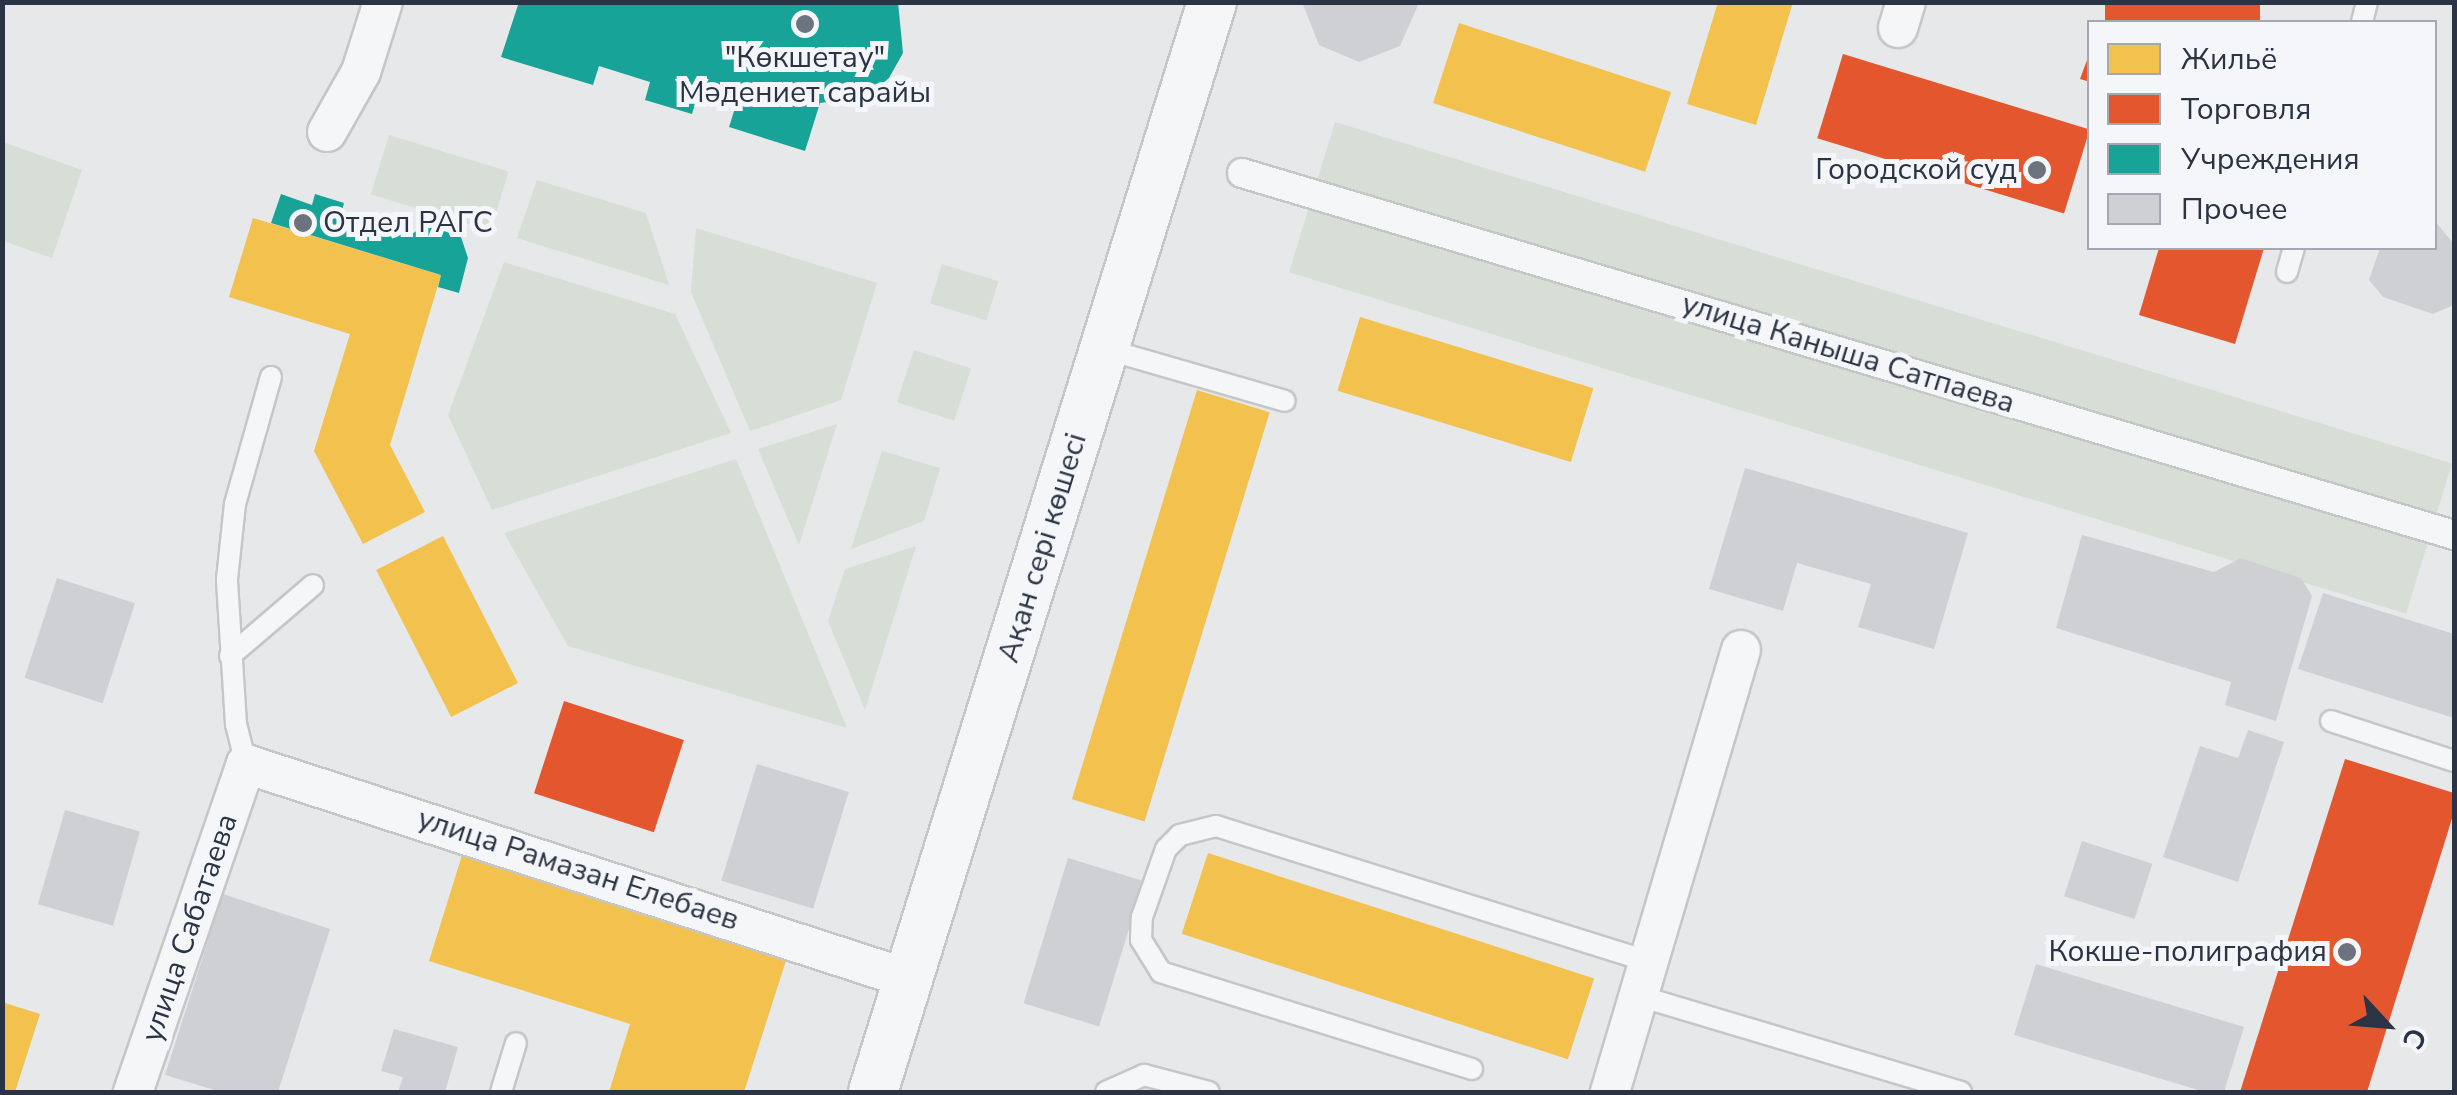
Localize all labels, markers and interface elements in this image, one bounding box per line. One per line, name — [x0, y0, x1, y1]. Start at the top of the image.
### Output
marker: "Көкшетау" Мәдениет сарайы — [794, 13, 816, 35]
legend — [2087, 20, 2437, 250]
text: Жильё — [2181, 39, 2277, 80]
place label: "Көкшетау" Мәдениет сарайы — [679, 40, 931, 110]
text: Торговля — [2181, 89, 2311, 130]
text: Учреждения — [2181, 139, 2360, 180]
place label: Городской суд — [1815, 152, 2017, 188]
marker: Городской суд — [2026, 159, 2048, 181]
text: Прочее — [2181, 189, 2288, 230]
place label: Отдел РАГС — [323, 205, 493, 241]
marker: Отдел РАГС — [292, 212, 314, 234]
street label: улица Каныша Сатпаева — [1677, 286, 2019, 422]
street label: Ақан сері көшесі — [991, 429, 1095, 667]
street label: улица Рамазан Елебаев — [413, 801, 743, 939]
street label: улица Сабатаева — [134, 809, 246, 1047]
place label: Кокше-полиграфия — [2048, 934, 2327, 970]
marker: Кокше-полиграфия — [2336, 941, 2358, 963]
north arrow — [2337, 975, 2437, 1075]
text: С — [2393, 1021, 2435, 1055]

